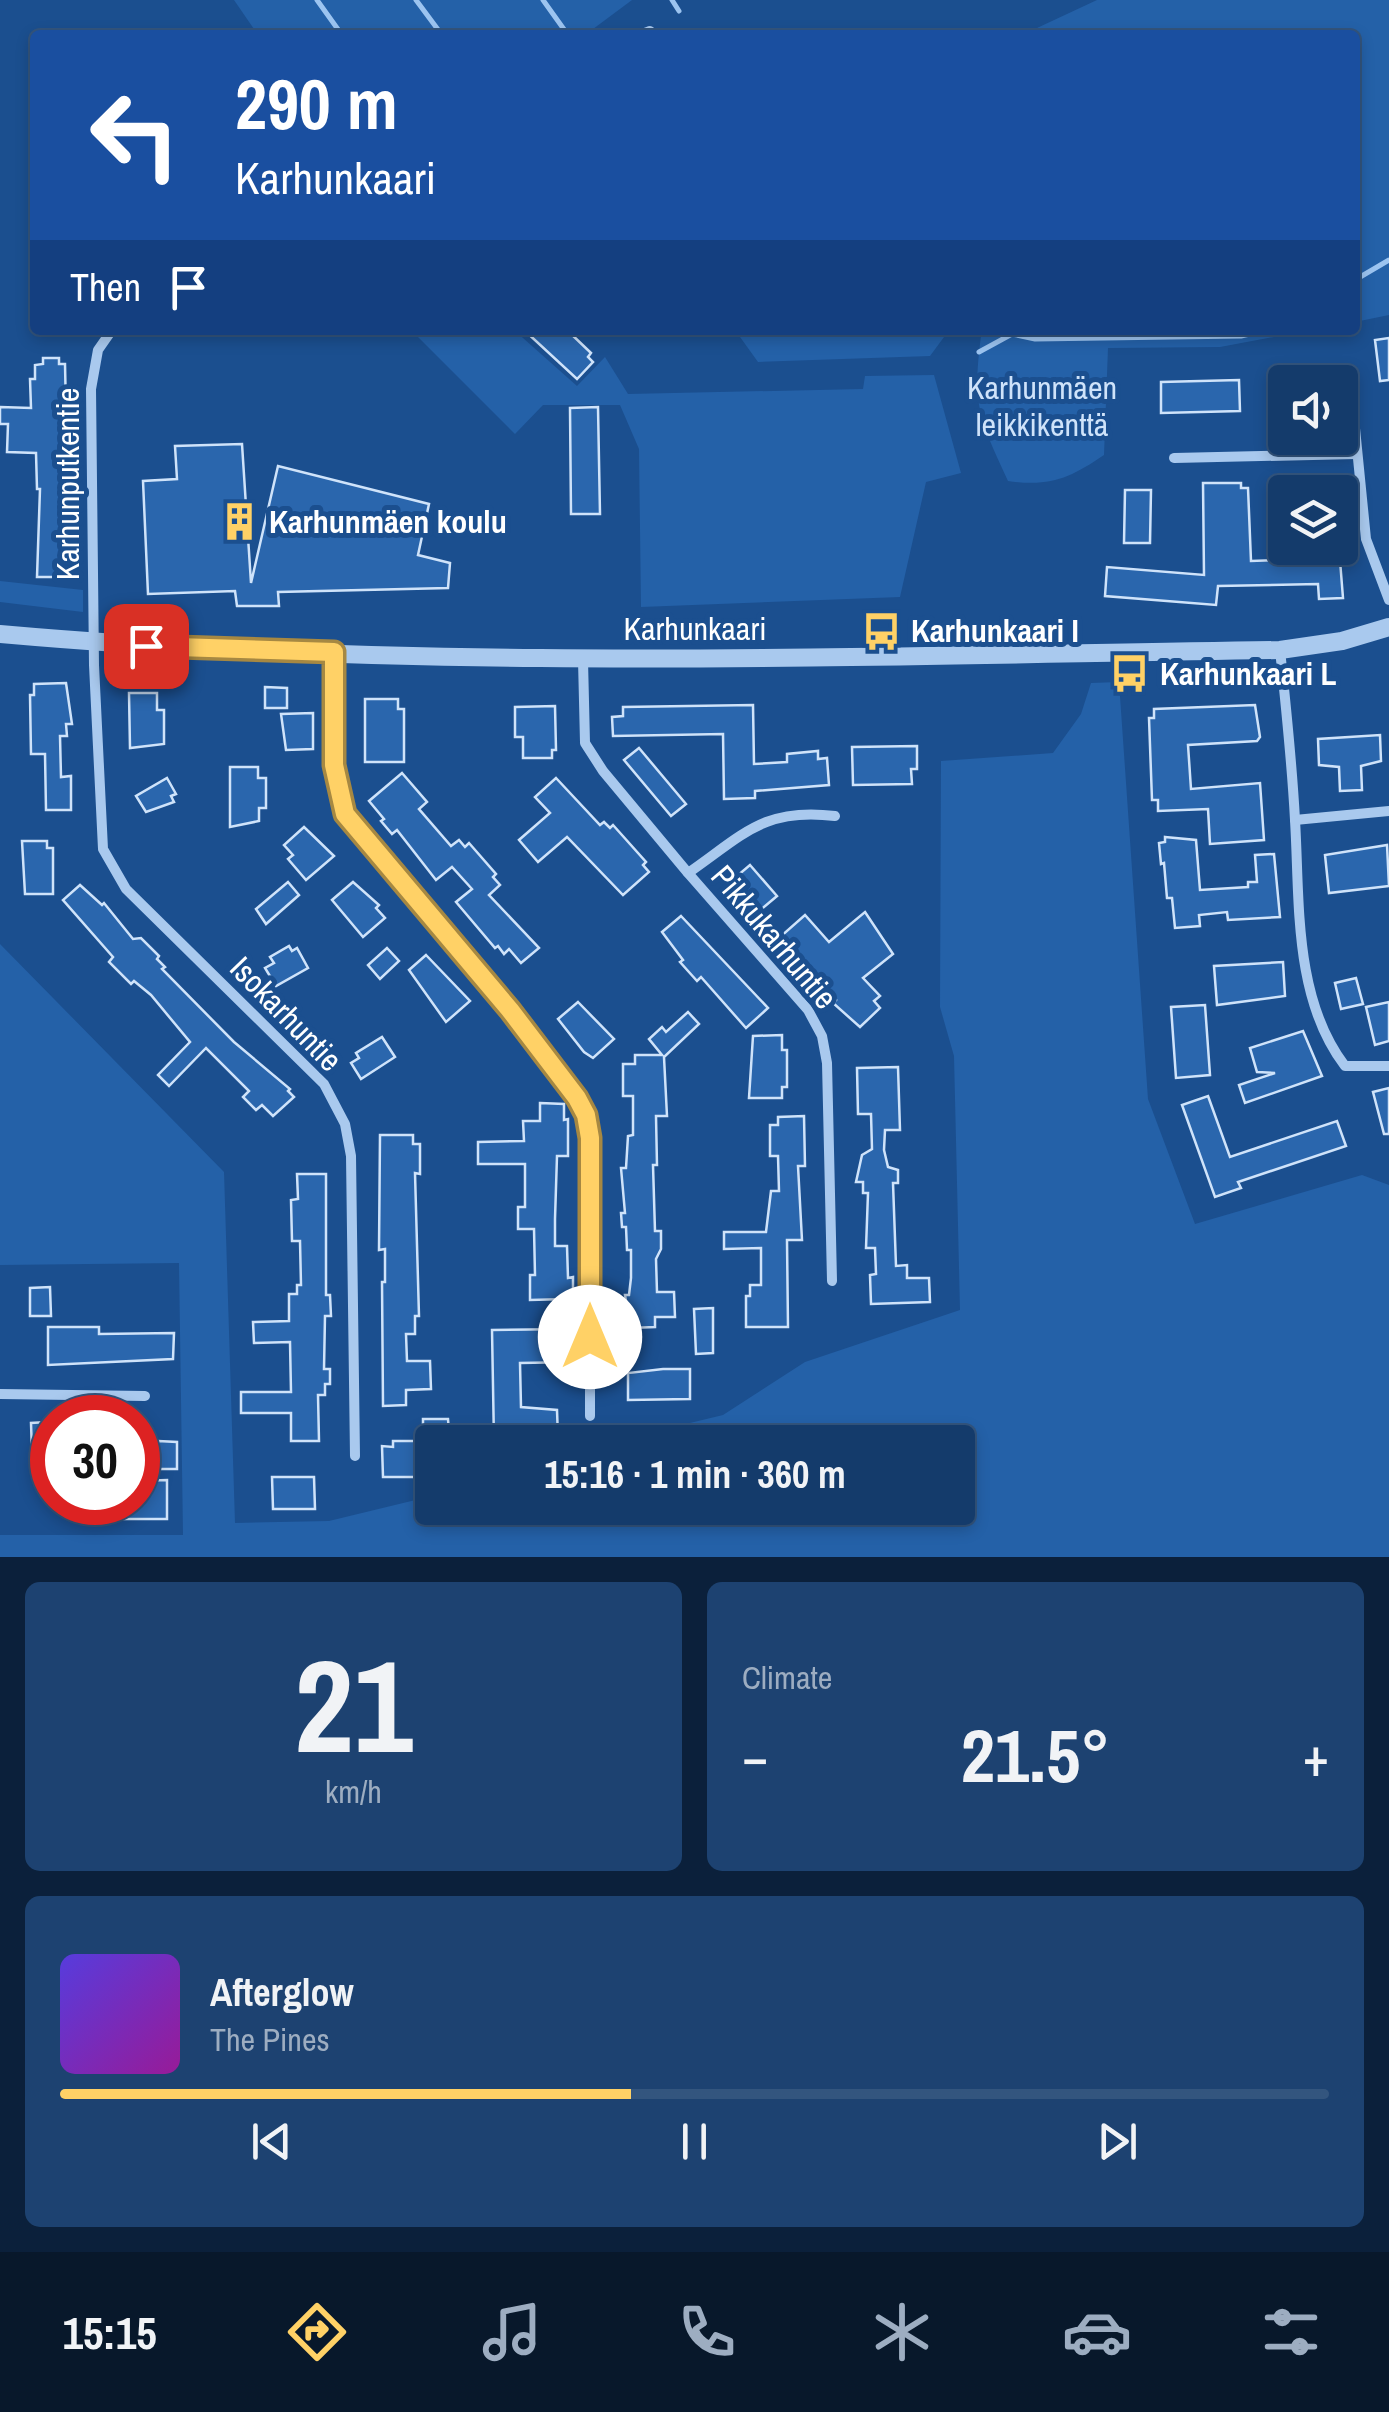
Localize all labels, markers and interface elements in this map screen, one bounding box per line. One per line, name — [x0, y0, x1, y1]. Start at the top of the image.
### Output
text: 290 m — [235, 57, 398, 151]
icon: left — [70, 70, 200, 200]
text: Karhunkaari — [235, 147, 436, 208]
icon: arrive — [161, 260, 216, 315]
text: Then — [70, 262, 141, 313]
map controls — [1268, 365, 1358, 565]
button: sound — [1268, 365, 1358, 455]
park label: Karhunmäen leikkikenttä — [967, 366, 1117, 446]
street label: Karhunputkentie — [46, 388, 89, 580]
button: layers — [1268, 475, 1358, 565]
place label: Karhunmäen koulu — [269, 500, 507, 543]
building icon: Karhunmäen koulu — [218, 501, 260, 543]
pin — [104, 604, 189, 689]
street label: Karhunkaari — [624, 607, 766, 650]
place label: Karhunkaari I — [911, 609, 1079, 652]
bus stop icon: Karhunkaari I — [860, 610, 902, 652]
icon: arrive — [119, 619, 174, 674]
place label: Karhunkaari L — [1160, 652, 1336, 695]
bus stop icon: Karhunkaari L — [1109, 653, 1151, 695]
street label: Pikkukarhuntie — [702, 856, 847, 1018]
street label: Isokarhuntie — [221, 947, 352, 1081]
position arrow — [538, 1285, 642, 1389]
speed limit sign: 30 — [30, 1395, 160, 1525]
text: 15:16 · 1 min · 360 m — [544, 1449, 846, 1500]
text: 21 — [294, 1617, 413, 1793]
text: Climate — [742, 1656, 832, 1699]
text: 21.5° — [961, 1704, 1110, 1805]
text: − — [742, 1719, 768, 1793]
text: + — [1303, 1719, 1329, 1793]
text: km/h — [325, 1770, 382, 1813]
text: Afterglow — [210, 1967, 354, 2018]
text: The Pines — [210, 2018, 330, 2061]
icon: previous — [244, 2114, 299, 2169]
icon: pause — [667, 2114, 722, 2169]
icon: next — [1090, 2114, 1145, 2169]
icon: directions — [282, 2297, 352, 2367]
icon: music — [477, 2297, 547, 2367]
icon: phone — [672, 2297, 742, 2367]
icon: climate — [867, 2297, 937, 2367]
icon: car — [1062, 2297, 1132, 2367]
icon: filters — [1256, 2297, 1326, 2367]
text: 15:15 — [62, 2302, 157, 2363]

